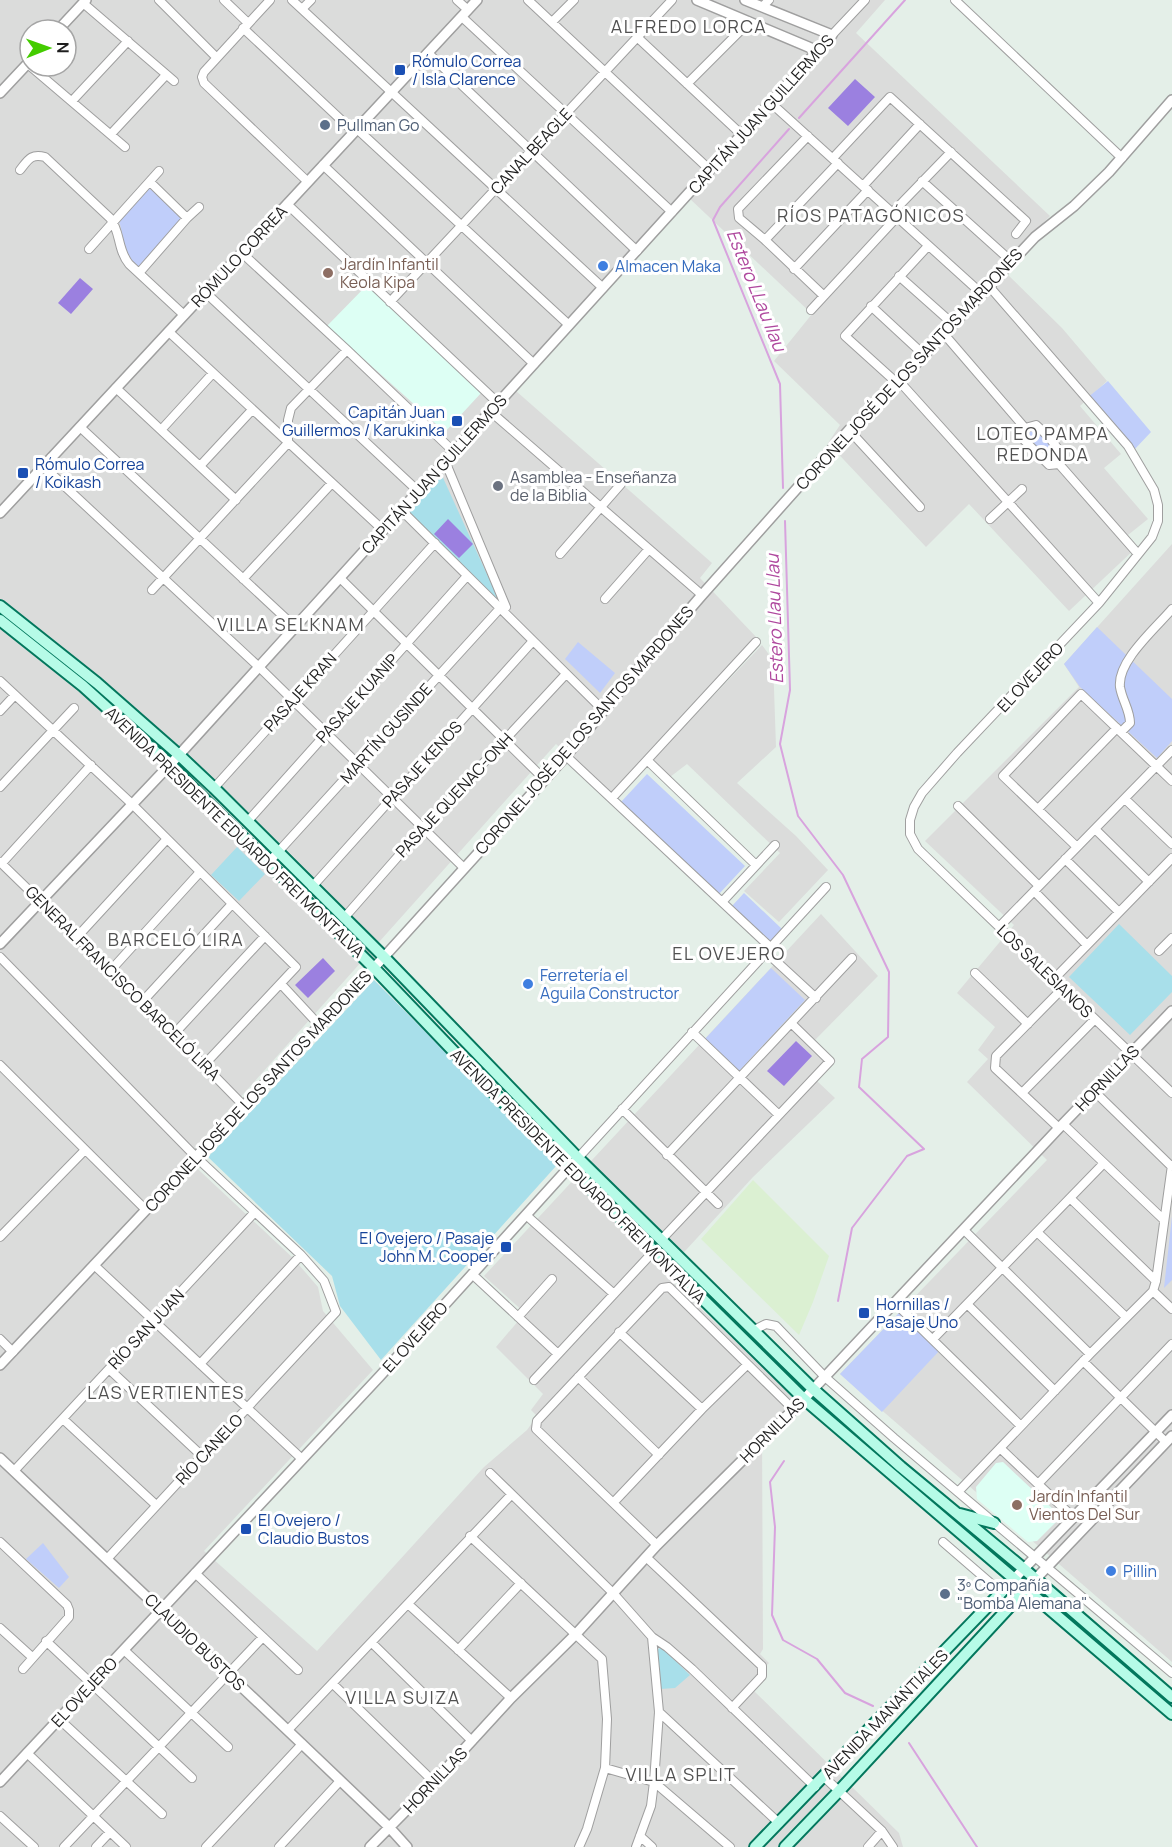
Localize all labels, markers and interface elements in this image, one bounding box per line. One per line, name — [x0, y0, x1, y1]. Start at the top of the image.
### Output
district label: ALFREDO LORCA — [611, 14, 767, 38]
north arrow — [18, 18, 78, 78]
street label: CAPITÁN JUAN GUILLERMOS — [683, 30, 839, 198]
text: N — [52, 42, 74, 54]
place label: Rómulo Correa / Isla Clarence — [412, 50, 521, 90]
marker: Rómulo Correa / Isla Clarence — [393, 63, 407, 77]
street label: CANAL BEAGLE — [485, 103, 577, 199]
place label: Pullman Go — [337, 114, 420, 136]
marker: Pullman Go — [318, 118, 332, 132]
street label: RÓMULO CORREA — [186, 200, 292, 312]
district label: RÍOS PATAGÓNICOS — [777, 203, 965, 227]
water label: Estero LLau llau — [722, 226, 793, 356]
street label: CORONEL JOSÉ DE LOS SANTOS MARDONES — [791, 243, 1027, 495]
place label: Jardín Infantil Keola Kipa — [340, 253, 439, 293]
place label: Almacen Maka — [615, 255, 721, 277]
marker: Almacen Maka — [596, 259, 610, 273]
marker: Jardín Infantil Keola Kipa — [321, 266, 335, 280]
street label: CAPITÁN JUAN GUILLERMOS — [356, 390, 512, 558]
place label: Capitán Juan Guillermos / Karukinka — [282, 401, 445, 441]
marker: Capitán Juan Guillermos / Karukinka — [450, 414, 464, 428]
district label: LOTEO PAMPA REDONDA — [977, 421, 1109, 466]
place label: Rómulo Correa / Koikash — [35, 453, 144, 493]
marker: Rómulo Correa / Koikash — [16, 466, 30, 480]
place label: Asamblea - Enseñanza de la Biblia — [510, 466, 677, 506]
marker: Asamblea - Enseñanza de la Biblia — [491, 479, 505, 493]
water label: Estero Llau Llau — [760, 553, 788, 684]
street label: CORONEL JOSÉ DE LOS SANTOS MARDONES — [470, 601, 698, 859]
district label: VILLA SELKNAM — [217, 612, 365, 636]
street label: EL OVEJERO — [992, 637, 1068, 717]
street label: PASAJE KRAN — [259, 648, 341, 736]
street label: PASAJE KUANIP — [311, 648, 403, 747]
street label: MARTÍN GUSINDE — [335, 678, 437, 788]
street label: AVENIDA PRESIDENTE EDUARDO FREI MONTALVA — [101, 702, 369, 962]
street label: PASAJE KENOS — [377, 716, 467, 812]
street label: PASAJE QUENAC-ONH — [390, 728, 518, 862]
street label: GENERAL FRANCISCO BARCELÓ LIRA — [21, 881, 225, 1085]
street label: LOS SALESIANOS — [992, 920, 1098, 1023]
district label: BARCELÓ LIRA — [108, 927, 244, 951]
district label: EL OVEJERO — [672, 941, 786, 965]
place label: Ferretería el Aguila Constructor — [540, 964, 680, 1004]
street label: CORONEL JOSÉ DE LOS SANTOS MARDONES — [140, 965, 376, 1217]
marker: Ferretería el Aguila Constructor — [521, 977, 535, 991]
street label: HORNILLAS — [1070, 1040, 1144, 1116]
street label: AVENIDA PRESIDENTE EDUARDO FREI MONTALVA — [446, 1044, 710, 1308]
place label: El Ovejero / Pasaje John M. Cooper — [359, 1227, 494, 1267]
marker: El Ovejero / Pasaje John M. Cooper — [499, 1240, 513, 1254]
street label: RÍO SAN JUAN — [103, 1284, 189, 1374]
place label: Hornillas / Pasaje Uno — [876, 1293, 958, 1333]
street label: EL OVEJERO — [377, 1297, 453, 1377]
marker: Hornillas / Pasaje Uno — [857, 1306, 871, 1320]
district label: LAS VERTIENTES — [87, 1380, 245, 1404]
street label: HORNILLAS — [735, 1393, 809, 1467]
street label: RÍO CANELO — [170, 1409, 248, 1489]
place label: Jardín Infantil Vientos Del Sur — [1029, 1485, 1140, 1525]
marker: Jardín Infantil Vientos Del Sur — [1010, 1498, 1024, 1512]
place label: El Ovejero / Claudio Bustos — [258, 1509, 369, 1549]
marker: El Ovejero / Claudio Bustos — [239, 1522, 253, 1536]
place label: Pillin — [1123, 1560, 1157, 1582]
marker: Pillin — [1104, 1564, 1118, 1578]
place label: 3º Compañía "Bomba Alemana" — [957, 1574, 1087, 1614]
marker: 3º Compañía "Bomba Alemana" — [938, 1587, 952, 1601]
street label: CLAUDIO BUSTOS — [140, 1588, 250, 1696]
street label: AVENIDA MANANTIALES — [817, 1644, 953, 1784]
street label: EL OVEJERO — [46, 1652, 122, 1732]
district label: VILLA SUIZA — [345, 1685, 461, 1709]
street label: HORNILLAS — [398, 1742, 472, 1818]
district label: VILLA SPLIT — [625, 1762, 737, 1786]

